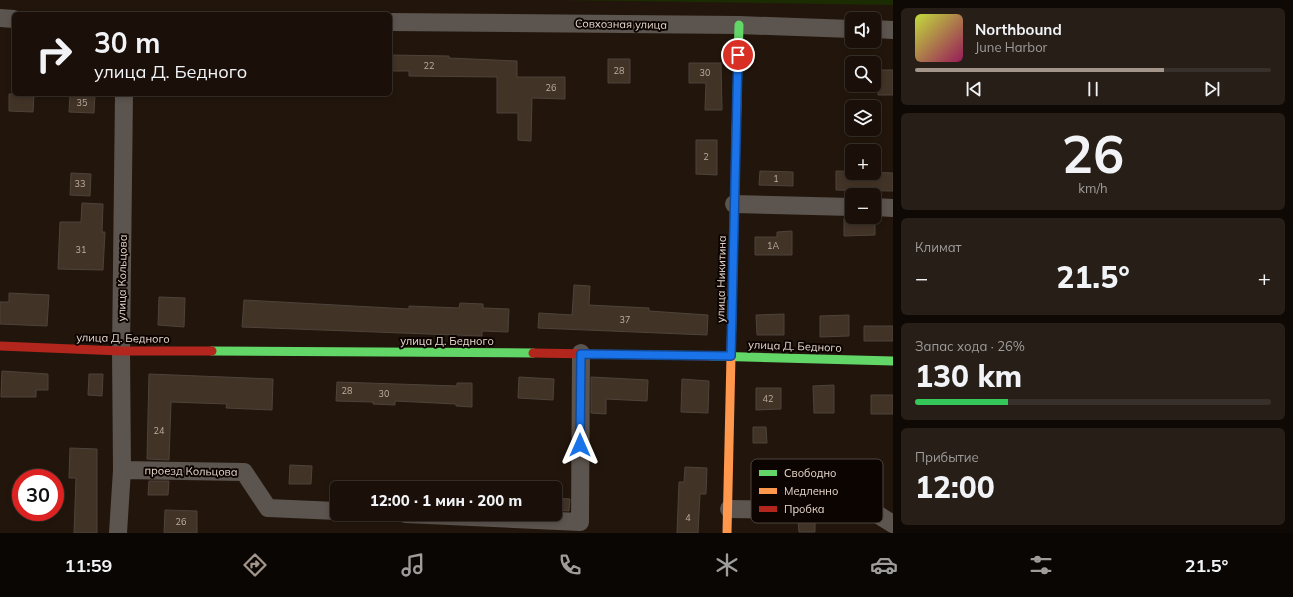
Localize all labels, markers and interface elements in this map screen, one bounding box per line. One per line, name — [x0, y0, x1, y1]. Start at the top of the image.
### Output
map controls — [845, 12, 881, 224]
button: sound — [845, 12, 881, 48]
street label: Совхозная улица — [575, 16, 667, 32]
text: Northbound — [975, 20, 1062, 39]
text: 30 m — [94, 25, 160, 60]
icon: right — [28, 28, 80, 80]
pin — [721, 38, 755, 72]
text: June Harbor — [975, 39, 1047, 55]
icon: arrive — [727, 44, 749, 66]
button: search — [845, 56, 881, 92]
text: улица Д. Бедного — [94, 60, 247, 83]
house number: 22 — [424, 60, 434, 71]
house number: 28 — [614, 65, 624, 76]
house number: 30 — [700, 67, 710, 78]
icon: previous — [963, 78, 985, 100]
icon: pause — [1082, 78, 1104, 100]
icon: next — [1201, 78, 1223, 100]
house number: 26 — [546, 82, 556, 93]
house number: 35 — [77, 97, 88, 108]
button: layers — [845, 100, 881, 136]
text: 26 — [1062, 121, 1124, 186]
button: + — [845, 144, 881, 180]
house number: 2 — [703, 151, 709, 162]
house number: 1 — [773, 173, 779, 184]
house number: 33 — [75, 178, 85, 189]
text: km/h — [1078, 180, 1108, 196]
button: − — [845, 188, 881, 224]
street label: улица Кольцова — [114, 234, 130, 322]
street label: улица Никитина — [713, 235, 729, 323]
text: Климат — [915, 239, 962, 255]
house number: 1А — [767, 240, 779, 251]
house number: 31 — [76, 244, 86, 255]
text: 21.5° — [1056, 258, 1130, 296]
text: − — [915, 264, 928, 292]
text: + — [1258, 264, 1271, 292]
house number: 37 — [620, 314, 630, 325]
street label: улица Д. Бедного — [76, 330, 170, 346]
street label: улица Д. Бедного — [400, 334, 494, 348]
street label: улица Д. Бедного — [748, 337, 842, 355]
text: Запас хода · 26% — [915, 338, 1025, 354]
text: 130 km — [915, 357, 1022, 395]
house number: 28 — [342, 385, 352, 396]
house number: 30 — [379, 388, 389, 399]
house number: 42 — [763, 393, 773, 404]
position arrow — [559, 424, 601, 466]
house number: 24 — [154, 425, 165, 436]
text: Прибытие — [915, 449, 979, 465]
legend — [751, 459, 883, 523]
street label: проезд Кольцова — [144, 463, 238, 479]
text: Свободно — [784, 466, 837, 480]
text: 12:00 — [915, 468, 995, 506]
speed limit sign: 30 — [12, 469, 64, 521]
text: Медленно — [784, 484, 838, 498]
text: 12:00 · 1 мин · 200 m — [370, 491, 522, 510]
text: Пробка — [784, 502, 825, 516]
house number: 4 — [685, 512, 691, 523]
house number: 26 — [176, 516, 186, 527]
icon: directions — [241, 551, 269, 579]
icon: music — [399, 551, 427, 579]
icon: phone — [556, 551, 584, 579]
icon: climate — [713, 551, 741, 579]
icon: car — [870, 551, 898, 579]
icon: filters — [1027, 551, 1055, 579]
text: 11:59 — [65, 554, 112, 577]
text: 21.5° — [1185, 554, 1228, 577]

